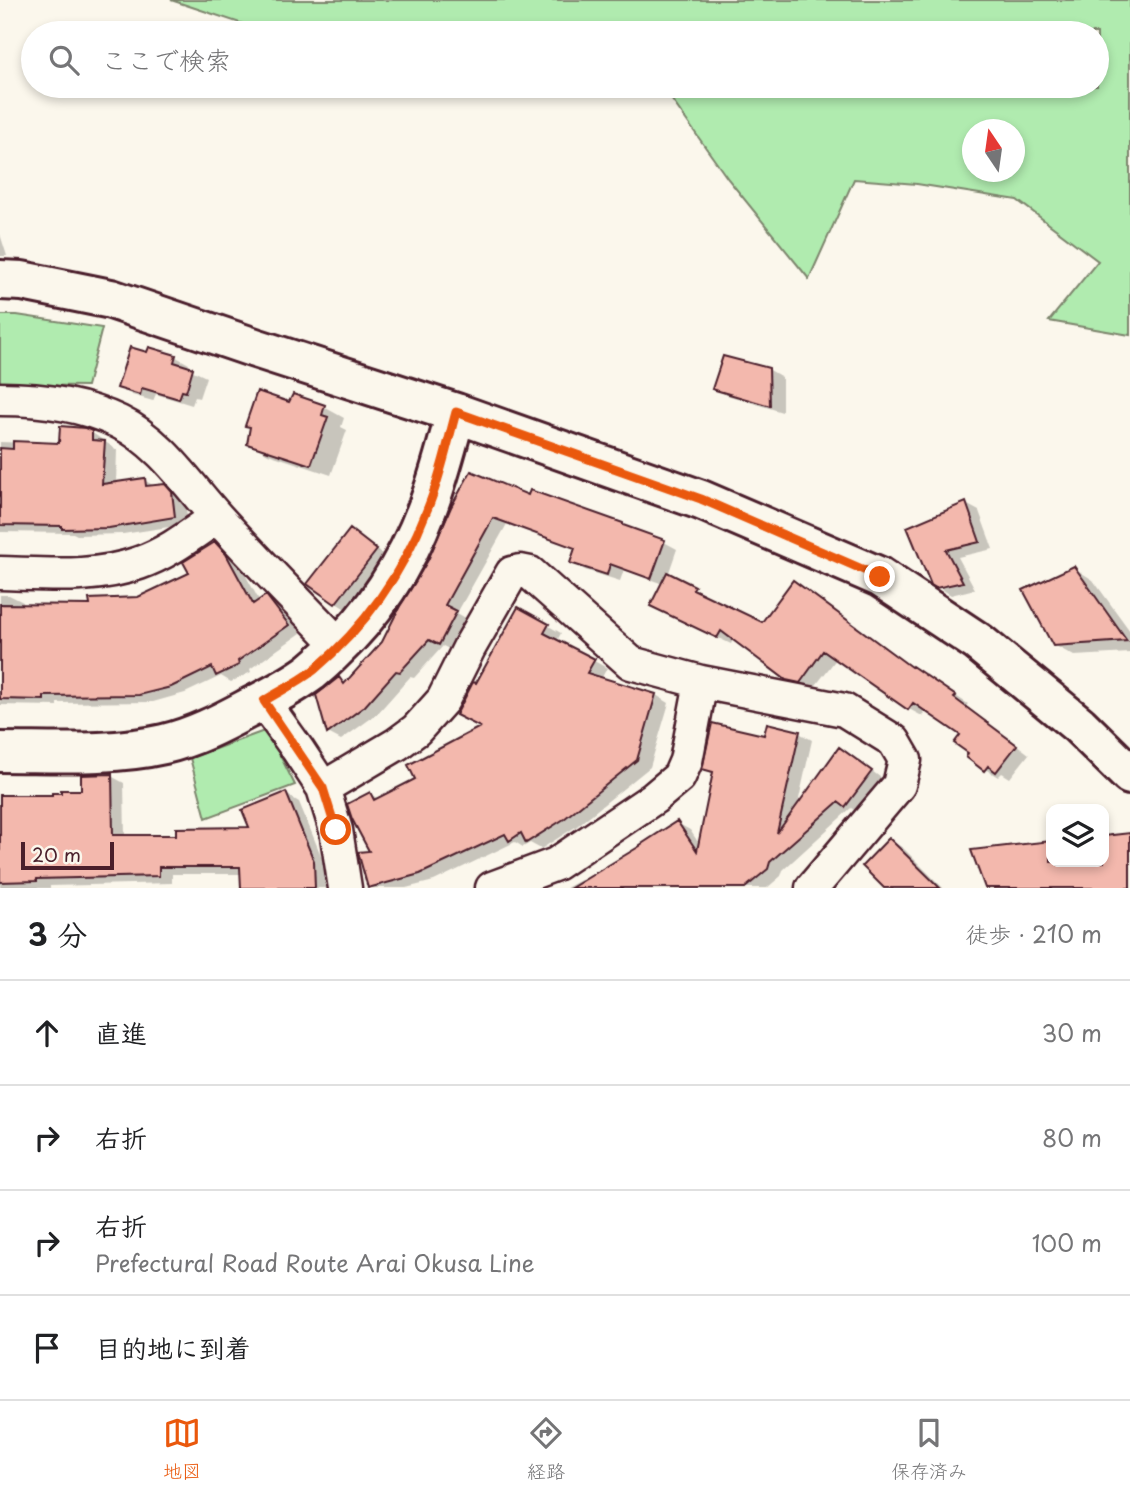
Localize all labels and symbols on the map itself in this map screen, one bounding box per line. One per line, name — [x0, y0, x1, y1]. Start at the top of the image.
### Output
north arrow — [962, 119, 1025, 182]
route end — [864, 561, 895, 592]
route start — [320, 814, 351, 845]
scale bar — [21, 839, 114, 871]

